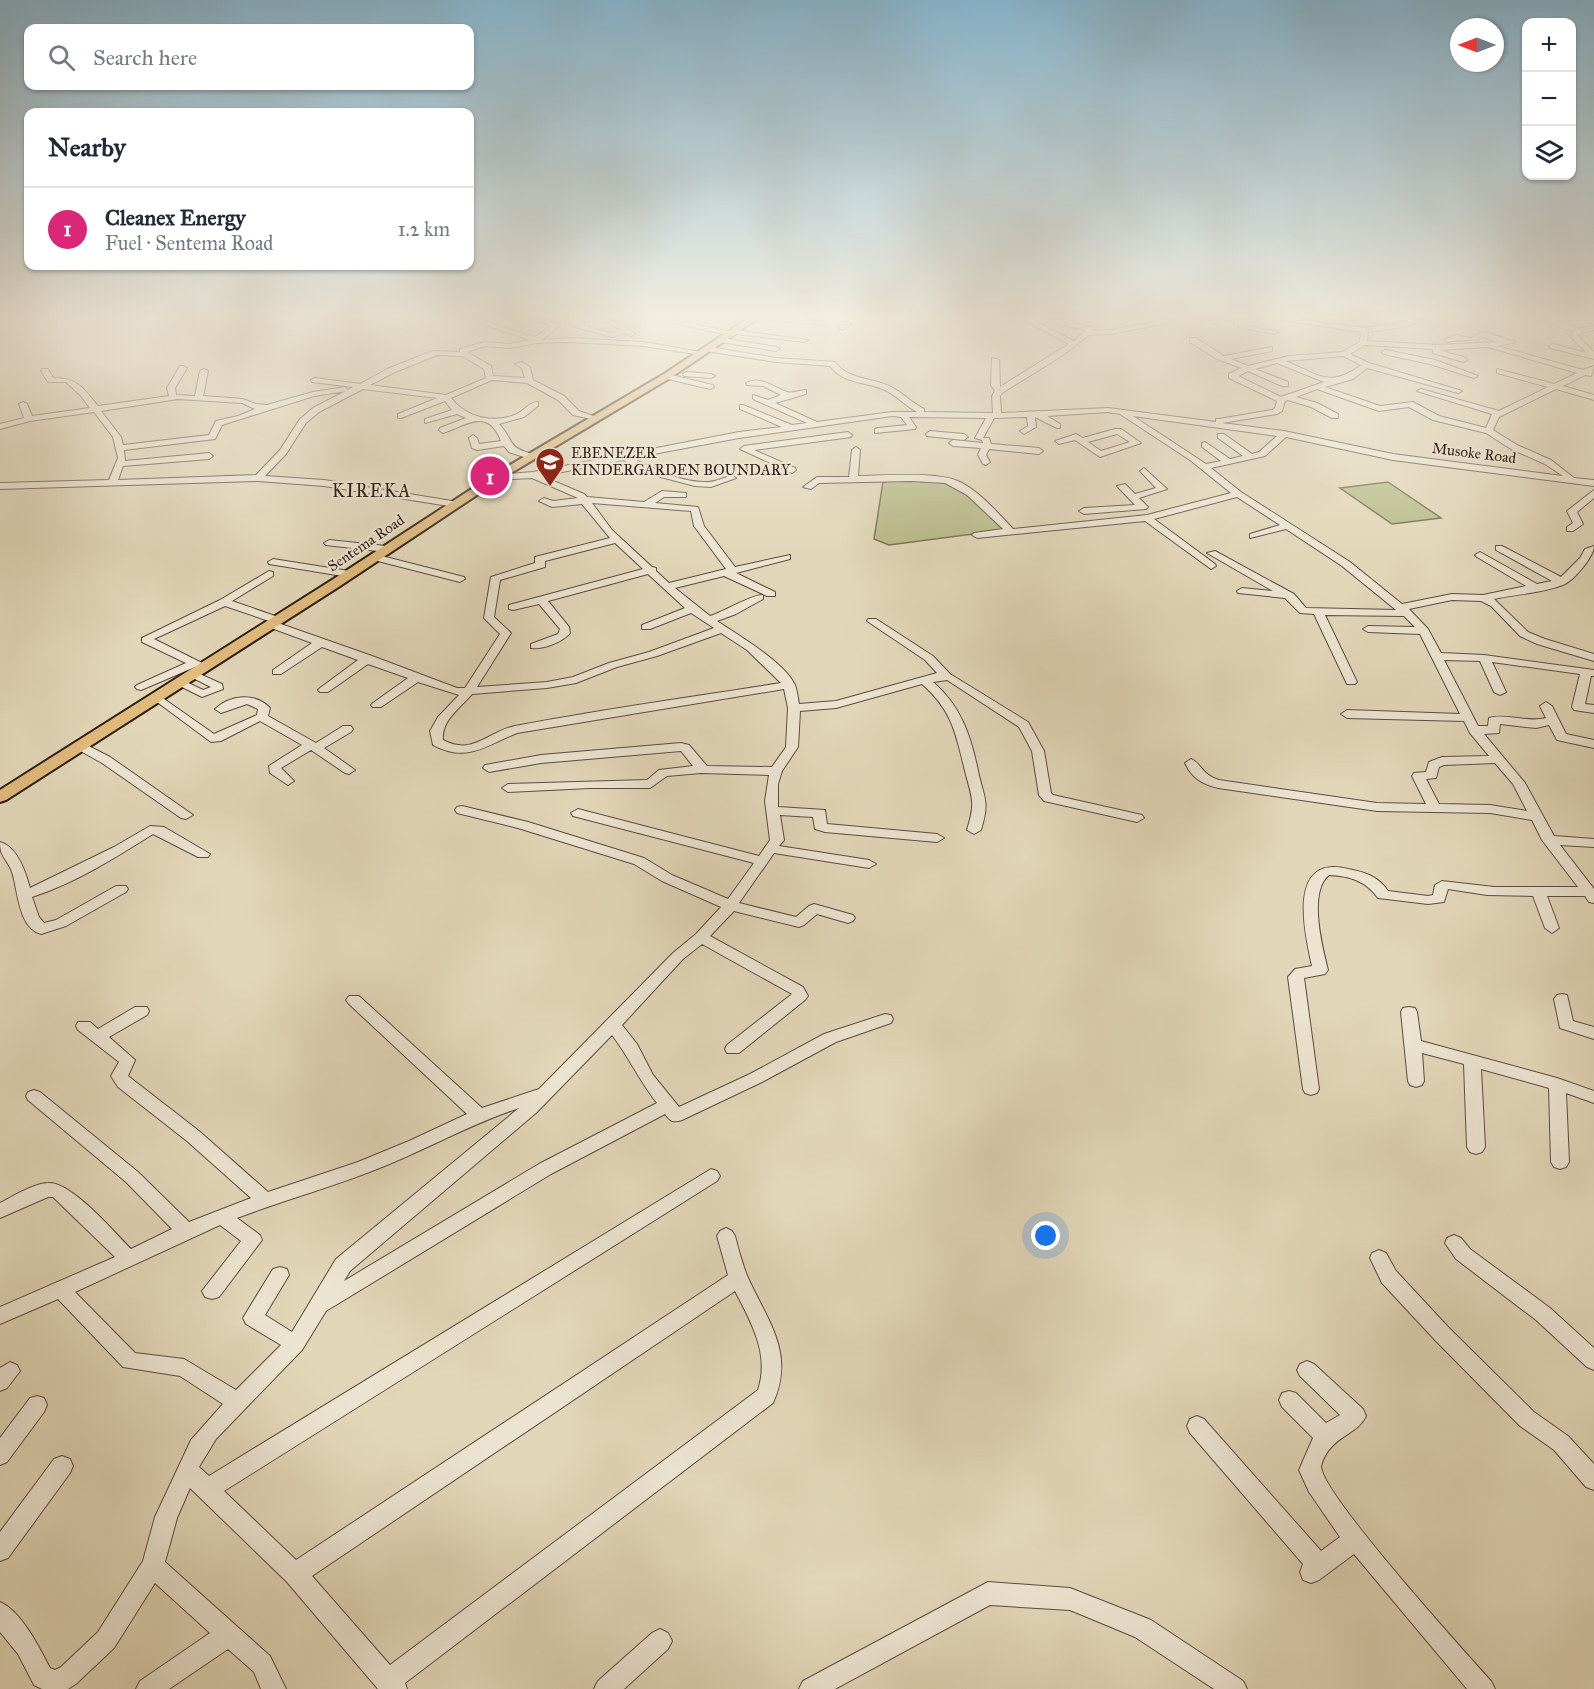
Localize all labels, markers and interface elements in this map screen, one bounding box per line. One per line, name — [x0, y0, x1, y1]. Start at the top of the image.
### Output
north arrow — [1450, 18, 1504, 72]
map controls — [1522, 18, 1576, 180]
button: + — [1522, 18, 1576, 72]
search box — [24, 24, 474, 90]
icon: search — [45, 41, 78, 74]
text: Search here — [93, 44, 197, 71]
button: − — [1522, 72, 1576, 126]
button: layers — [1522, 126, 1576, 180]
text: Nearby — [48, 131, 126, 163]
text: Cleanex Energy — [105, 204, 246, 231]
text: 1 — [64, 217, 71, 241]
text: 1.2 km — [398, 217, 450, 241]
text: Fuel · Sentema Road — [105, 231, 273, 255]
street label: Musoke Road — [1431, 439, 1518, 467]
place label: EBENEZER KINDERGARDEN BOUNDARY — [571, 444, 791, 479]
school or university icon: EBENEZER KINDERGARDEN BOUNDARY — [534, 446, 566, 488]
pin: 1 — [470, 454, 510, 498]
district label: KIREKA — [332, 480, 412, 502]
street label: Sentema Road — [324, 511, 408, 575]
your location — [1031, 1221, 1060, 1250]

